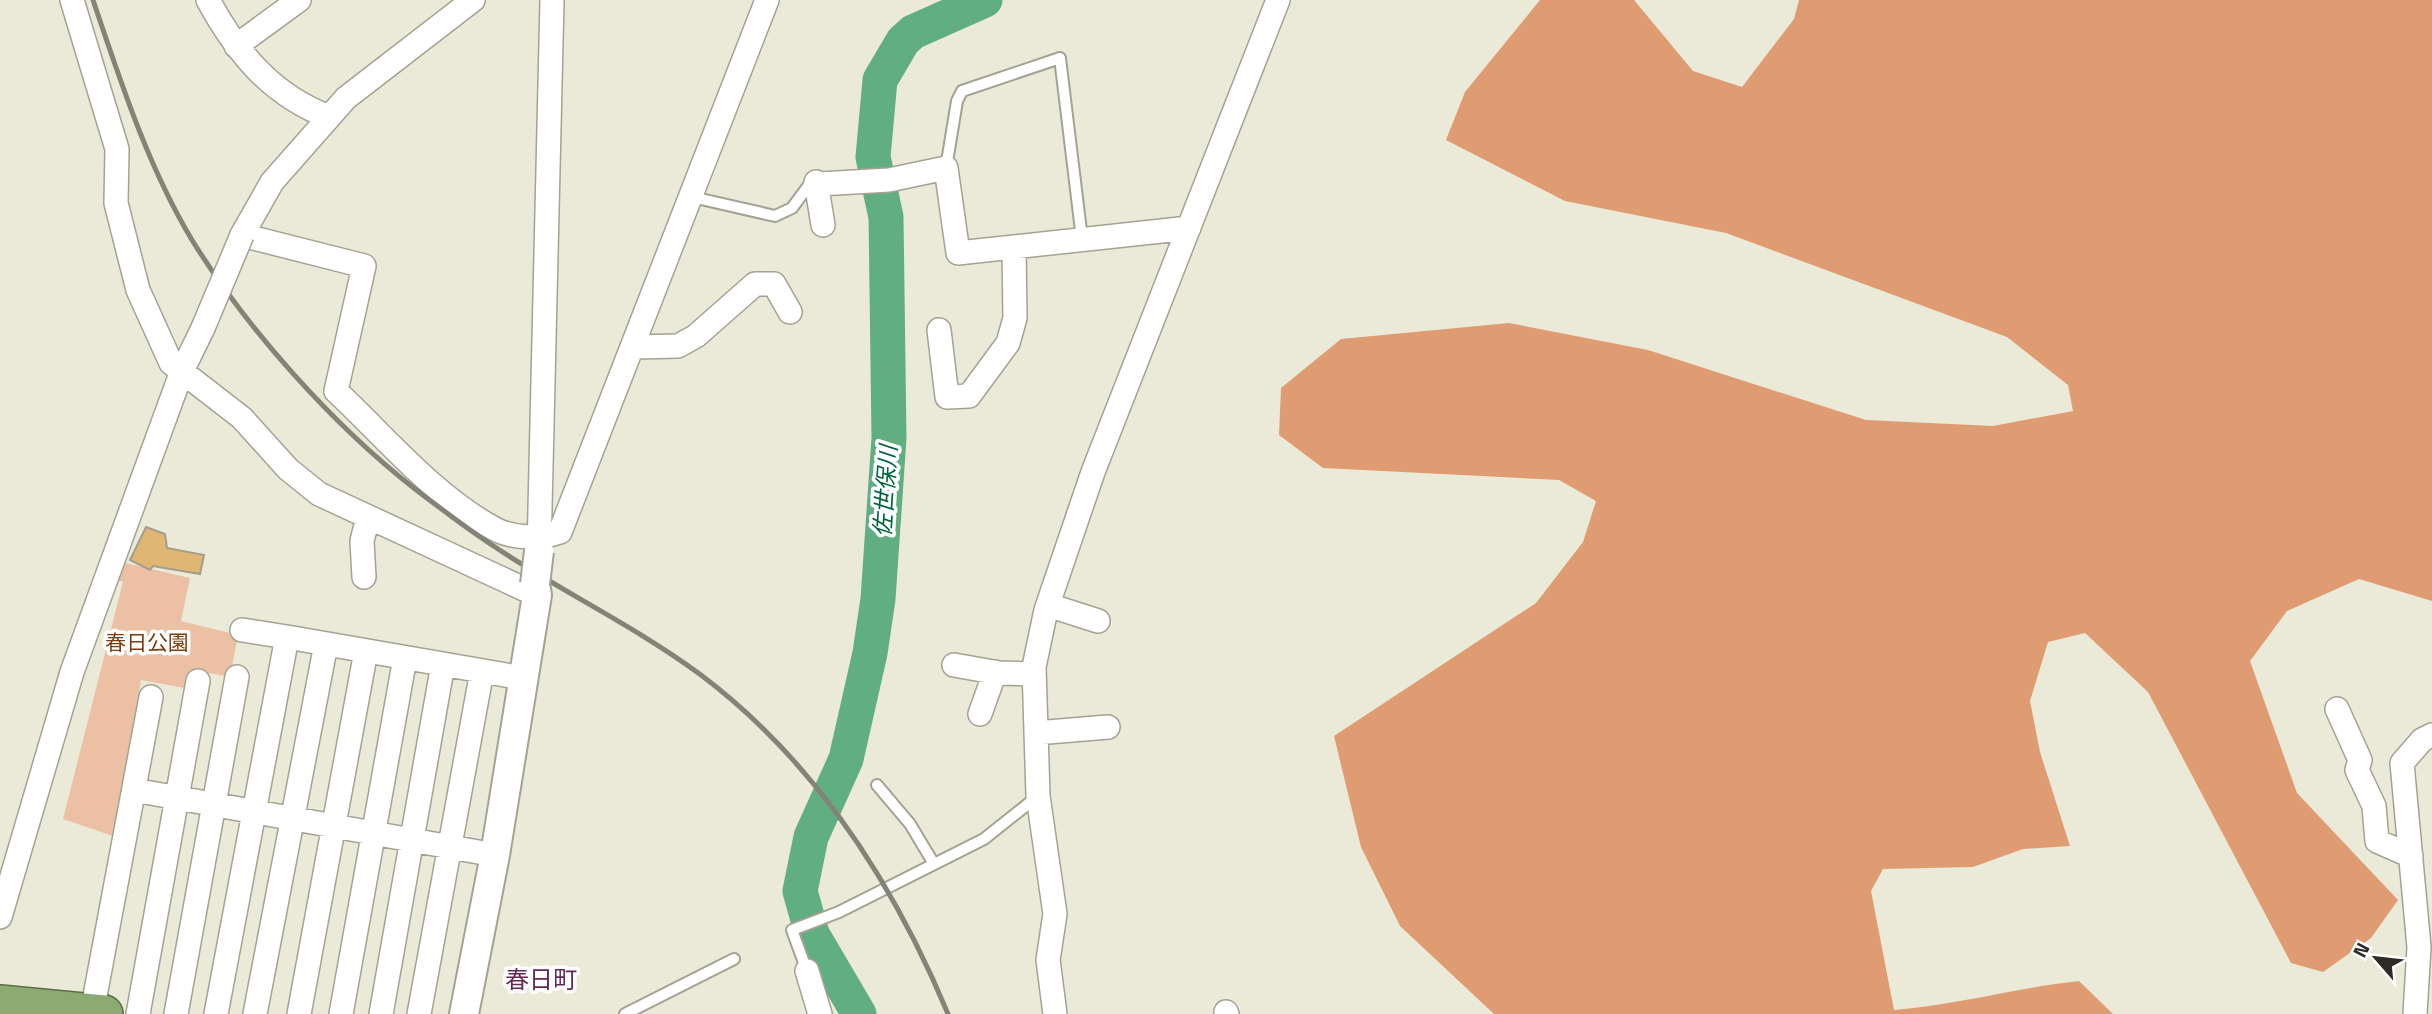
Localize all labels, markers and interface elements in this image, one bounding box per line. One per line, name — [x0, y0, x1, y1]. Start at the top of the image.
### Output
water label: 佐世保川 — [864, 441, 906, 538]
park label: 春日公園 — [105, 626, 189, 658]
north arrow — [2341, 923, 2411, 993]
text: N — [2345, 937, 2376, 962]
district label: 春日町 — [505, 961, 577, 997]

